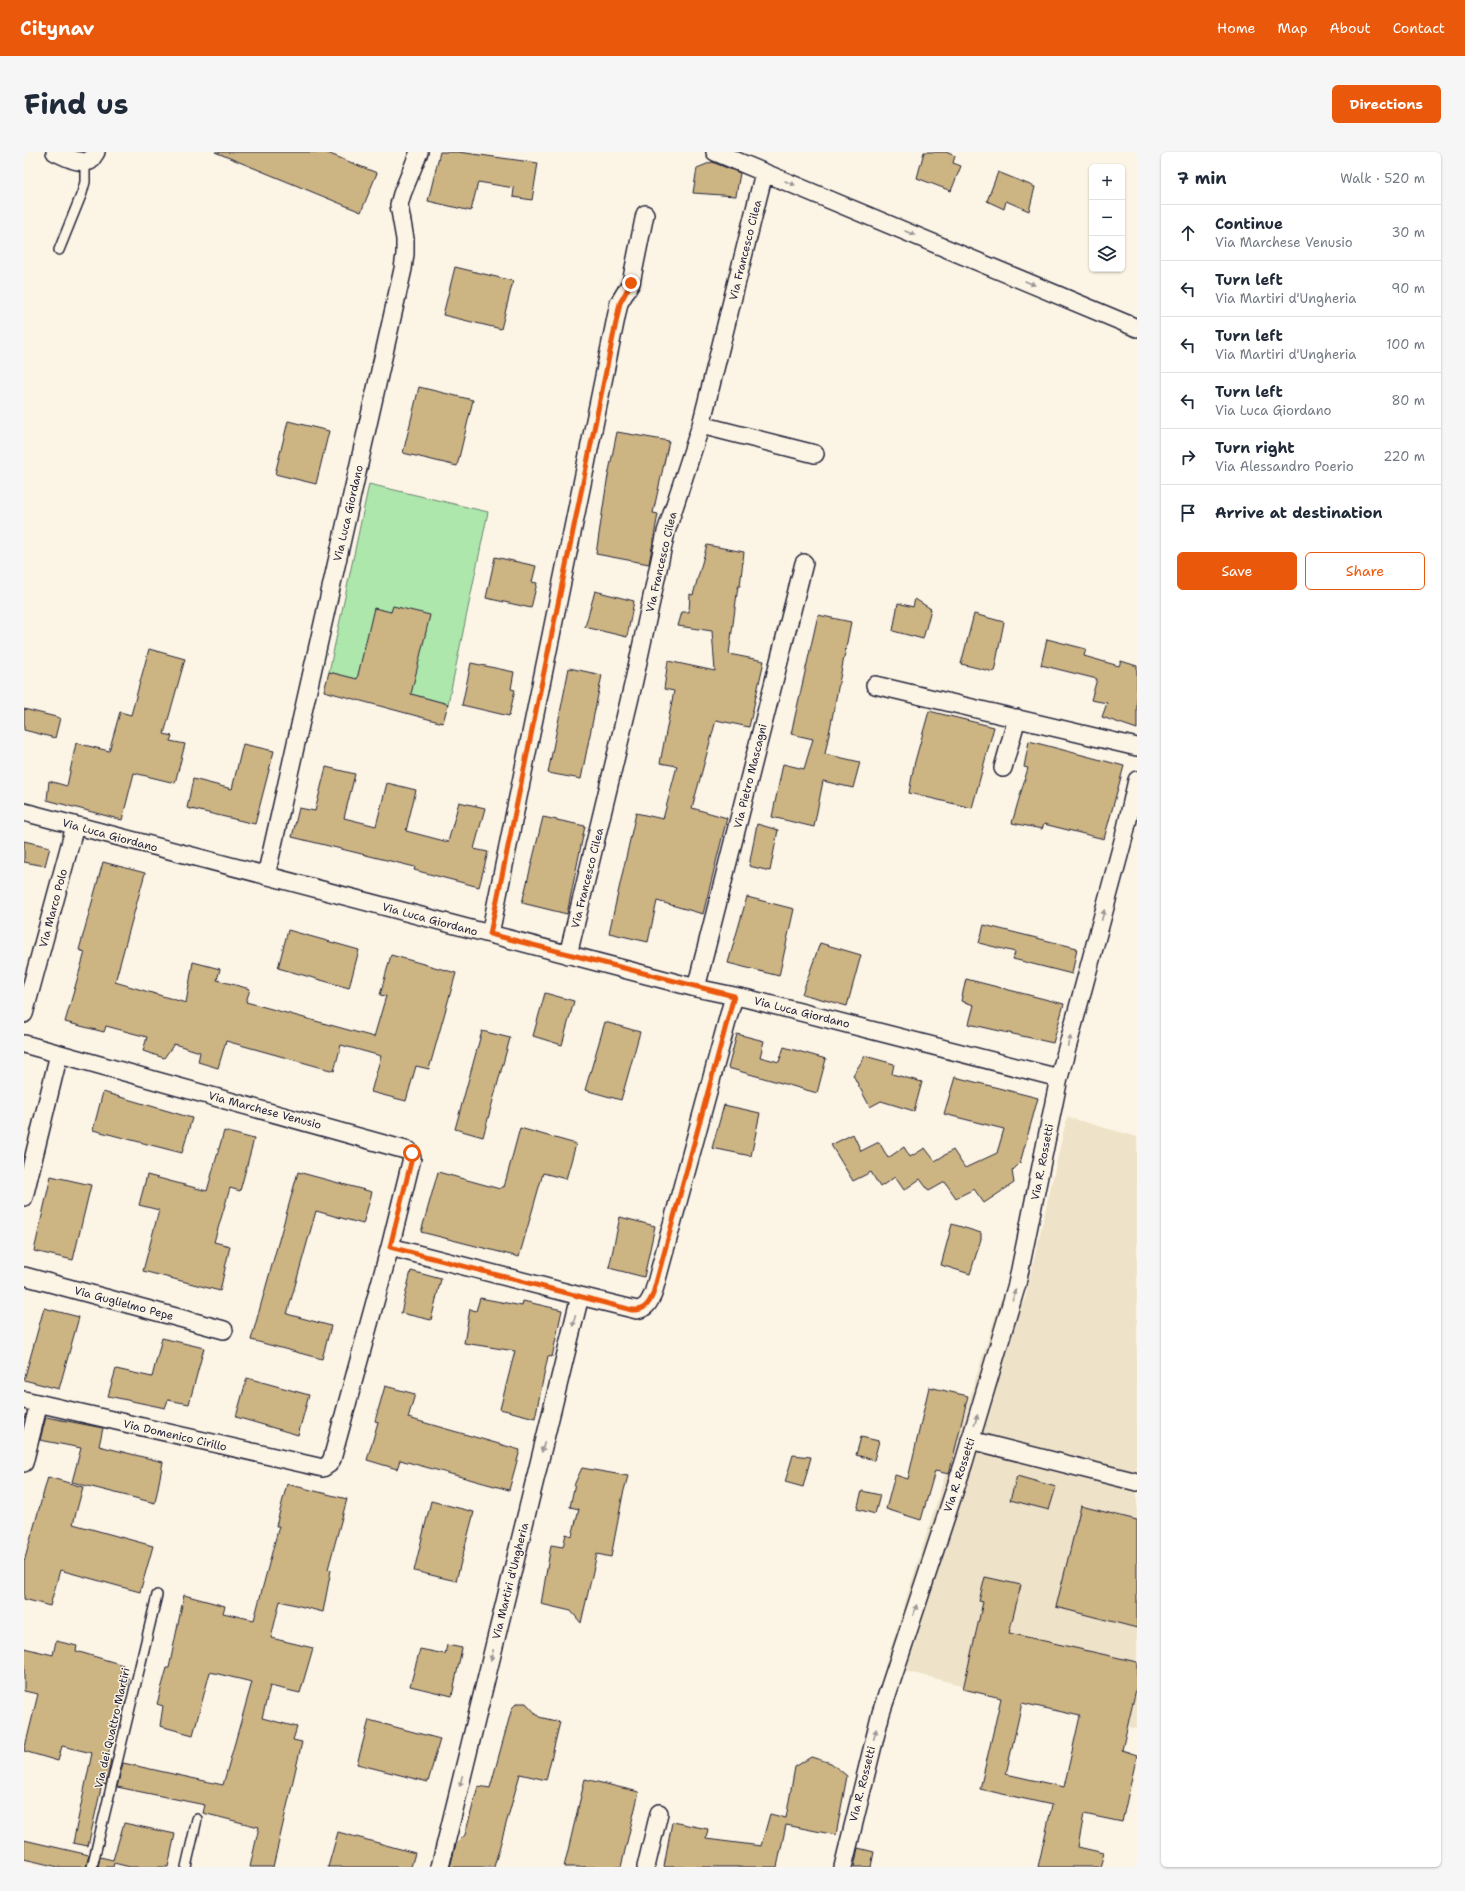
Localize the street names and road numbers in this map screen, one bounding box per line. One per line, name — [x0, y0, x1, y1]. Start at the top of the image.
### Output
street label: Via Francesco Cilea — [726, 198, 765, 302]
street label: Via Luca Giordano — [330, 463, 367, 563]
street label: Via Francesco Cilea — [643, 510, 680, 614]
street label: Via Pietro Mascagni — [730, 722, 771, 830]
street label: Via Luca Giordano — [60, 815, 160, 856]
street label: Via Francesco Cilea — [568, 826, 607, 930]
street label: Via Marco Polo — [36, 867, 71, 949]
street label: Via Luca Giordano — [380, 899, 480, 940]
street label: Via Luca Giordano — [752, 993, 852, 1032]
street label: Via Marchese Venusio — [207, 1088, 323, 1133]
street label: Via R. Rossetti — [1028, 1123, 1057, 1202]
street label: Via Guglielmo Pepe — [73, 1283, 175, 1324]
street label: Via Domenico Cirillo — [121, 1416, 229, 1455]
street label: Via R. Rossetti — [940, 1436, 979, 1514]
street label: Via Martiri d'Ungheria — [489, 1521, 532, 1641]
street label: Via dei Quattro Martiri — [91, 1666, 134, 1790]
street label: Via R. Rossetti — [846, 1745, 879, 1824]

